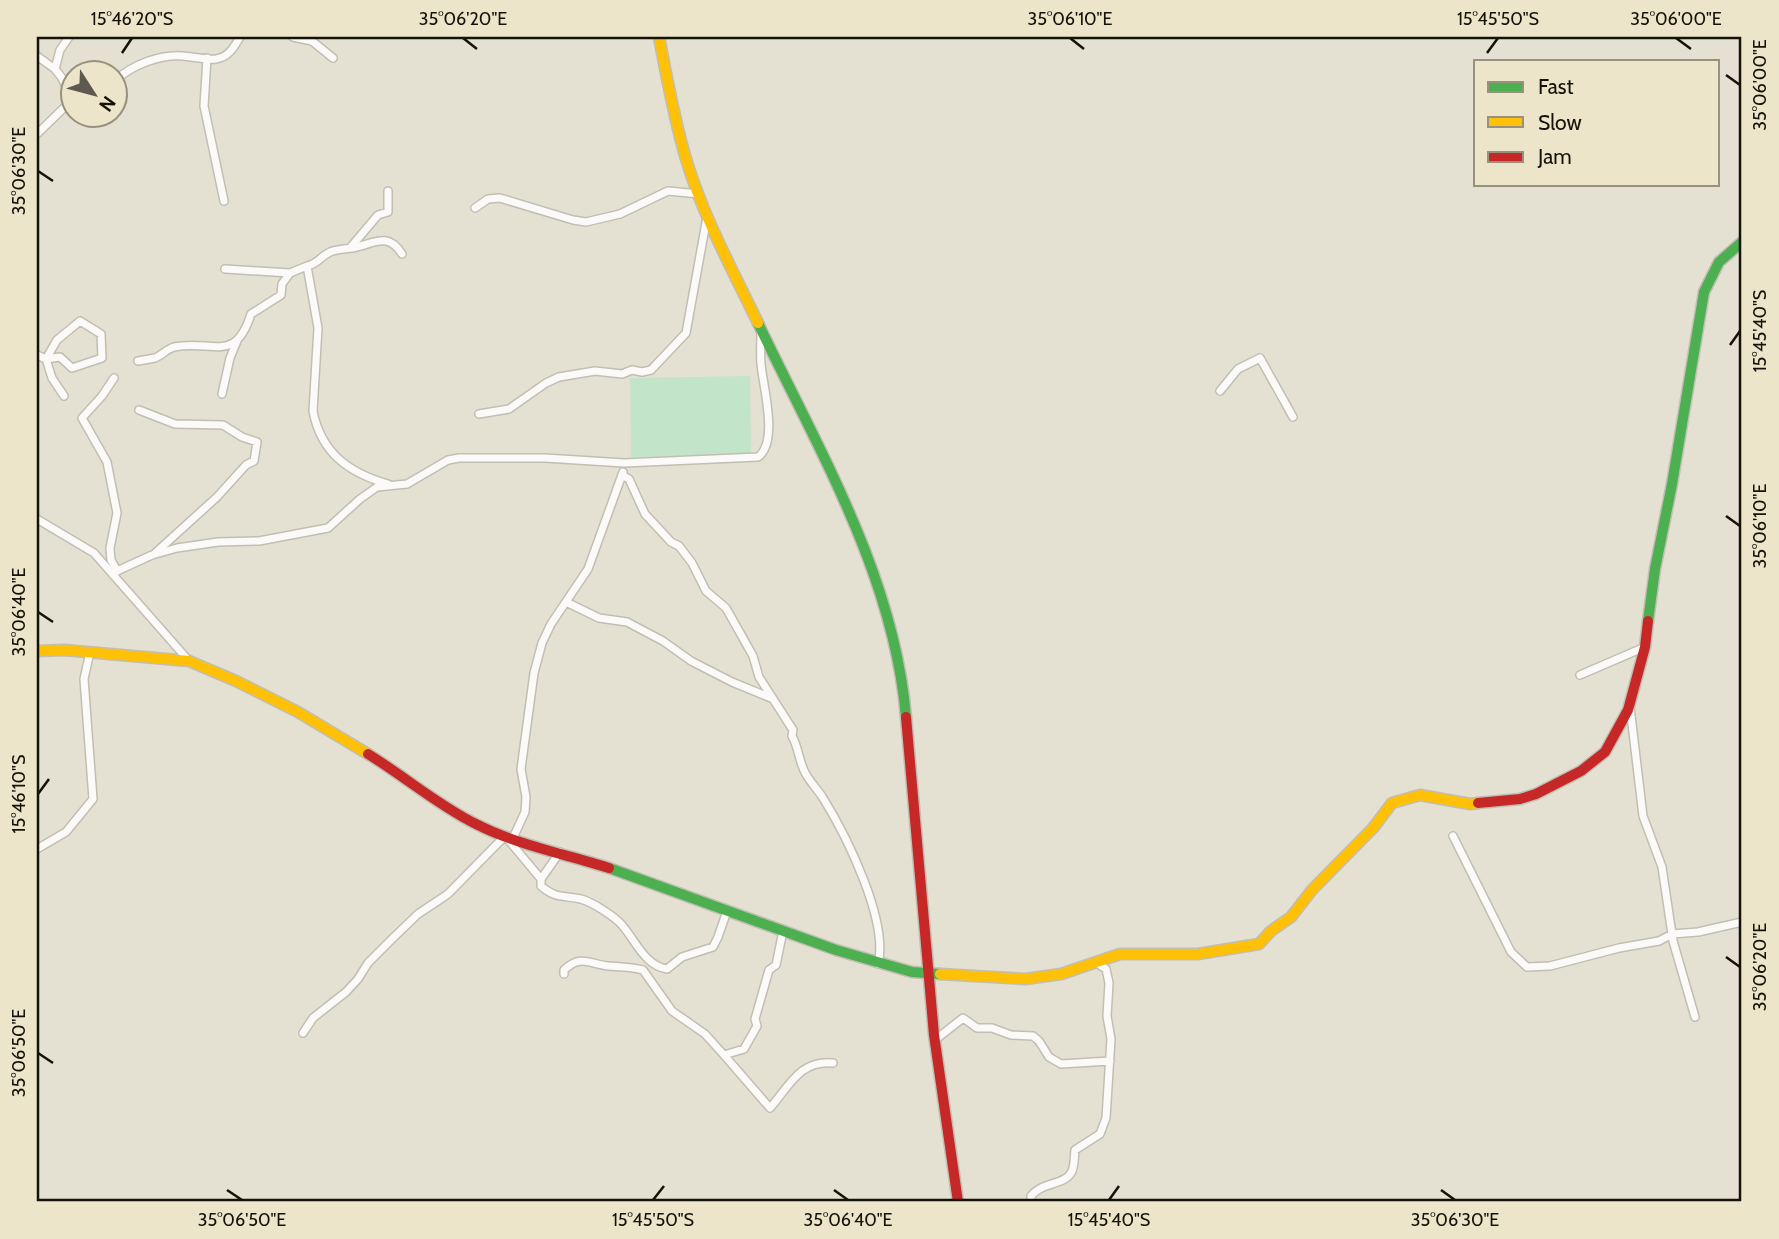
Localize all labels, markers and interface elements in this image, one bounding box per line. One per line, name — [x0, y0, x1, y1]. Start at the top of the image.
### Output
text: 15°46'20"S — [91, 8, 173, 30]
text: 35°06'20"E — [419, 8, 507, 30]
text: 35°06'10"E — [1028, 8, 1112, 30]
text: 15°45'50"S — [1457, 8, 1539, 30]
text: 35°06'00"E — [1630, 8, 1722, 30]
text: 35°06'00"E — [1749, 39, 1771, 131]
north arrow — [60, 60, 130, 130]
legend — [1474, 60, 1720, 186]
text: Fast — [1538, 74, 1574, 99]
text: N — [94, 92, 121, 116]
text: Slow — [1538, 110, 1582, 135]
text: 35°06'30"E — [8, 127, 30, 215]
text: Jam — [1537, 144, 1572, 169]
text: 15°45'40"S — [1749, 290, 1771, 372]
text: 35°06'10"E — [1749, 484, 1771, 568]
text: 35°06'40"E — [8, 567, 30, 657]
text: 15°46'10"S — [8, 755, 30, 833]
text: 35°06'20"E — [1749, 923, 1771, 1011]
text: 35°06'50"E — [8, 1009, 30, 1097]
text: 35°06'50"E — [198, 1209, 286, 1231]
text: 15°45'50"S — [612, 1209, 694, 1231]
text: 35°06'40"E — [804, 1209, 893, 1231]
text: 15°45'40"S — [1068, 1209, 1150, 1231]
text: 35°06'30"E — [1411, 1209, 1499, 1231]

